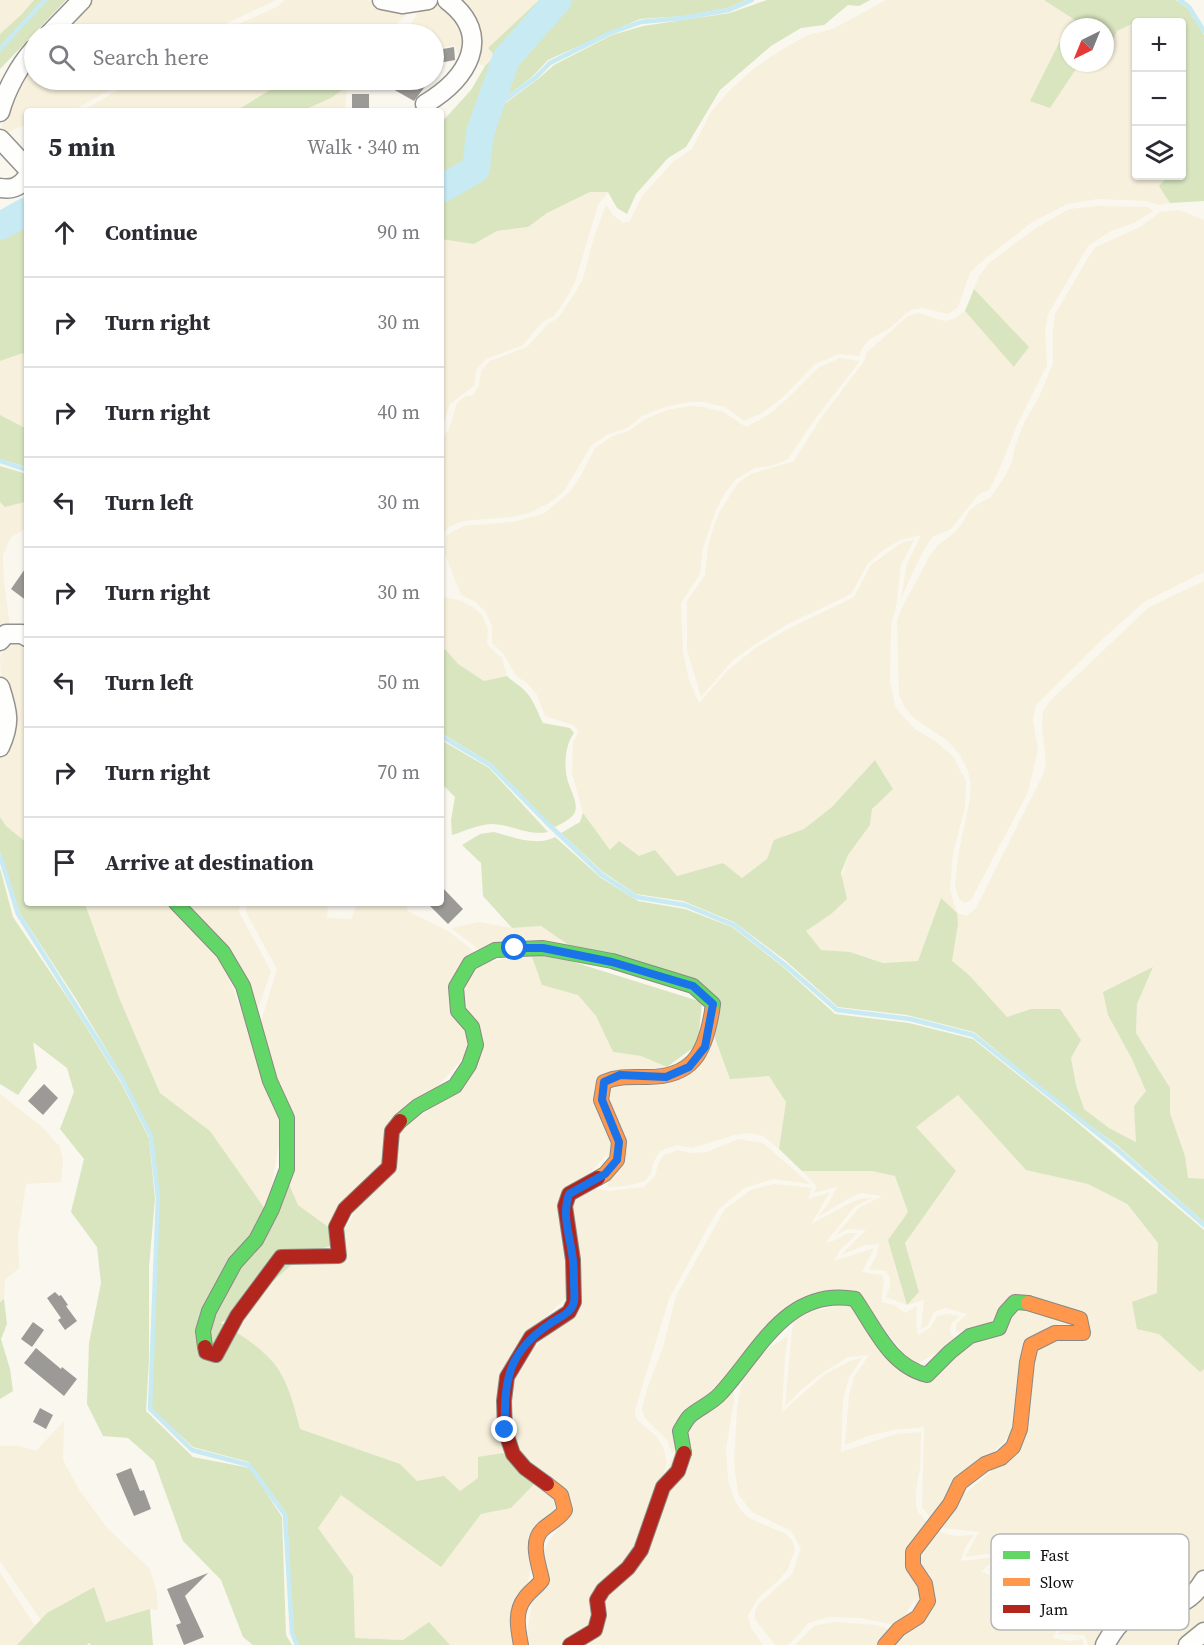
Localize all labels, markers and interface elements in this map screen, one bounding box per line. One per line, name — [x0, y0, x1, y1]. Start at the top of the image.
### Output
north arrow — [1060, 18, 1114, 72]
map controls — [1132, 18, 1186, 180]
button: + — [1132, 18, 1186, 72]
search box — [24, 24, 444, 90]
icon: search — [45, 41, 78, 74]
text: Search here — [93, 42, 209, 72]
button: − — [1132, 72, 1186, 126]
button: layers — [1132, 126, 1186, 180]
text: 5 min — [48, 129, 115, 165]
text: Walk · 340 m — [307, 133, 420, 161]
icon: ahead — [48, 216, 81, 249]
text: Continue — [105, 217, 198, 247]
text: 90 m — [377, 218, 420, 246]
icon: right — [48, 306, 81, 339]
text: Turn right — [105, 307, 210, 337]
text: 30 m — [377, 308, 420, 336]
icon: right — [48, 396, 81, 429]
text: Turn right — [105, 397, 210, 427]
text: 40 m — [377, 398, 420, 426]
icon: left — [48, 486, 81, 519]
text: Turn left — [105, 487, 193, 517]
text: 30 m — [377, 488, 420, 516]
icon: right — [48, 576, 81, 609]
text: Turn right — [105, 577, 210, 607]
text: 30 m — [377, 578, 420, 606]
icon: left — [48, 666, 81, 699]
text: Turn left — [105, 667, 193, 697]
text: 50 m — [377, 668, 420, 696]
icon: right — [48, 756, 81, 789]
text: Turn right — [105, 757, 210, 787]
text: 70 m — [377, 758, 420, 786]
icon: arrive — [48, 846, 81, 879]
text: Arrive at destination — [105, 847, 314, 877]
route start — [501, 934, 527, 960]
route end — [491, 1416, 517, 1442]
legend — [991, 1534, 1189, 1630]
text: Fast — [1040, 1544, 1070, 1566]
text: Slow — [1040, 1571, 1075, 1593]
text: Jam — [1039, 1598, 1068, 1620]

